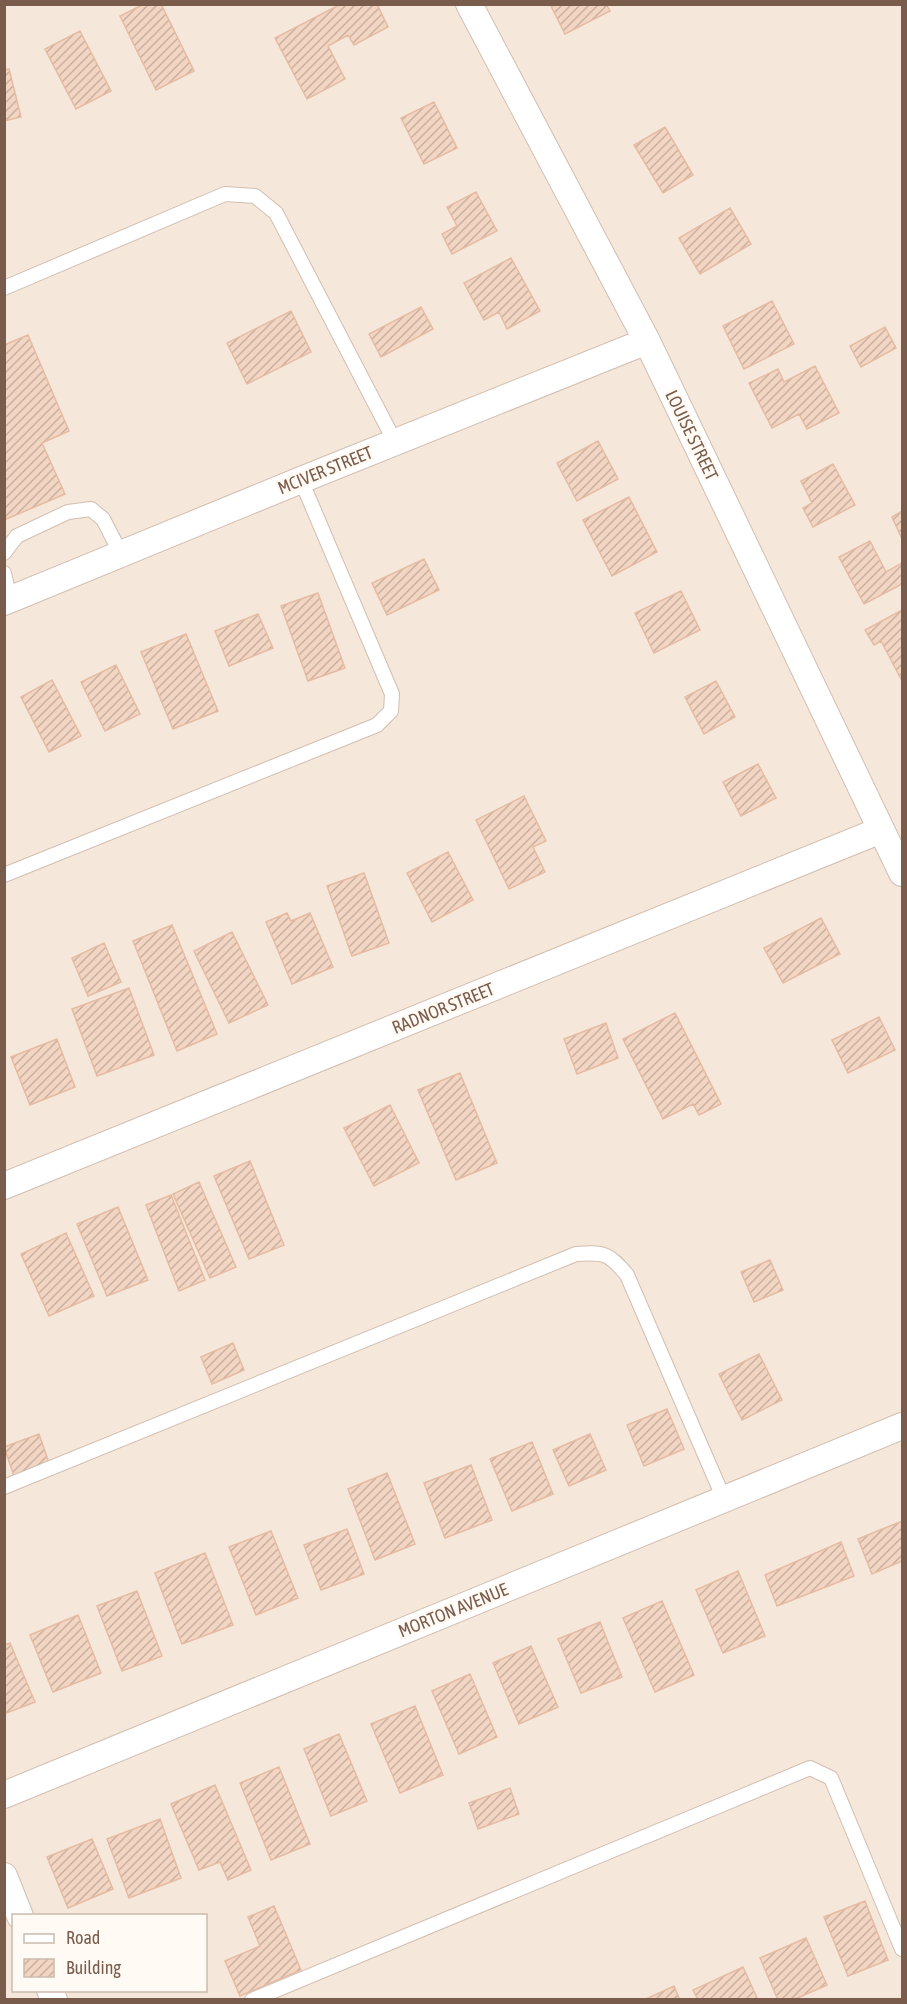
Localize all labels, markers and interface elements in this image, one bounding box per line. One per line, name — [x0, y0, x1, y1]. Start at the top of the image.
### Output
street label: LOUISE STREET — [661, 386, 723, 484]
street label: MCIVER STREET — [275, 441, 376, 499]
street label: RADNOR STREET — [389, 978, 497, 1038]
street label: MORTON AVENUE — [395, 1578, 511, 1642]
legend — [12, 1914, 207, 1992]
text: Road — [66, 1927, 100, 1948]
text: Building — [66, 1957, 121, 1978]

